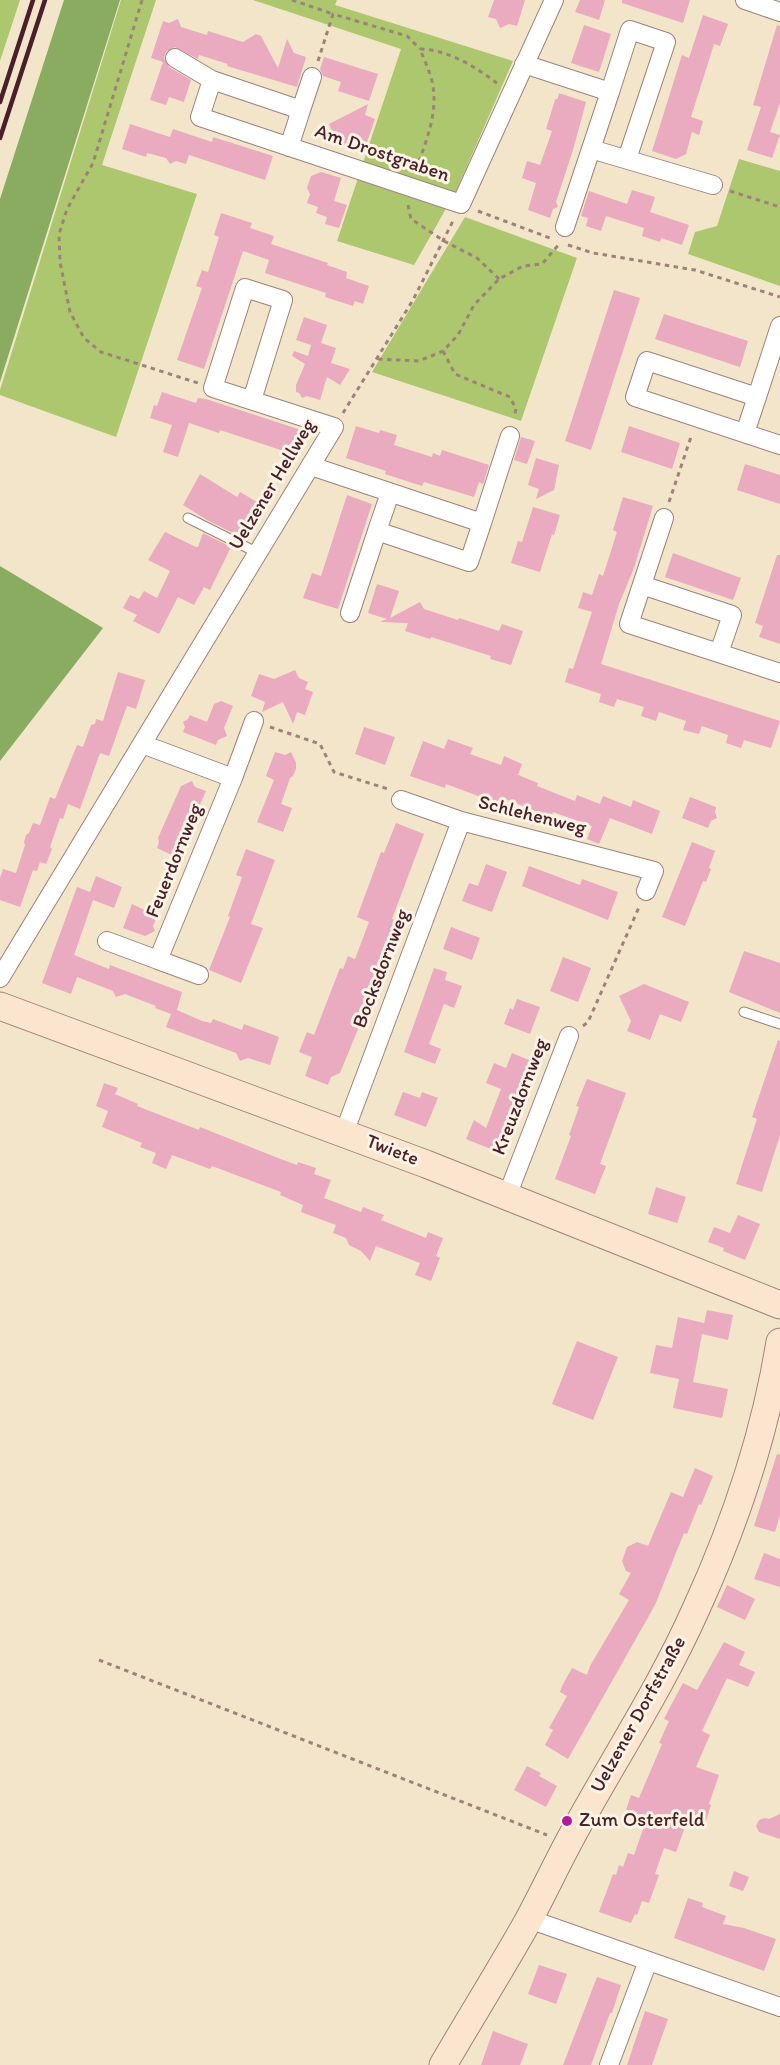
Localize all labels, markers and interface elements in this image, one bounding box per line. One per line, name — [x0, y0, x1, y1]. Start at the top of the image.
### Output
street label: Am Drostgraben — [311, 120, 453, 188]
street label: Uelzener Hellweg — [224, 415, 322, 555]
street label: Schlehenweg — [475, 791, 589, 841]
street label: Feuerdornweg — [141, 800, 209, 922]
street label: Bocksdornweg — [348, 906, 416, 1032]
street label: Kreuzdornweg — [488, 1035, 554, 1159]
street label: Twiete — [362, 1130, 422, 1172]
street label: Uelzener Dorfstraße — [586, 1633, 692, 1797]
place label: Zum Osterfeld — [579, 1809, 705, 1833]
marker: Zum Osterfeld — [560, 1814, 574, 1828]

